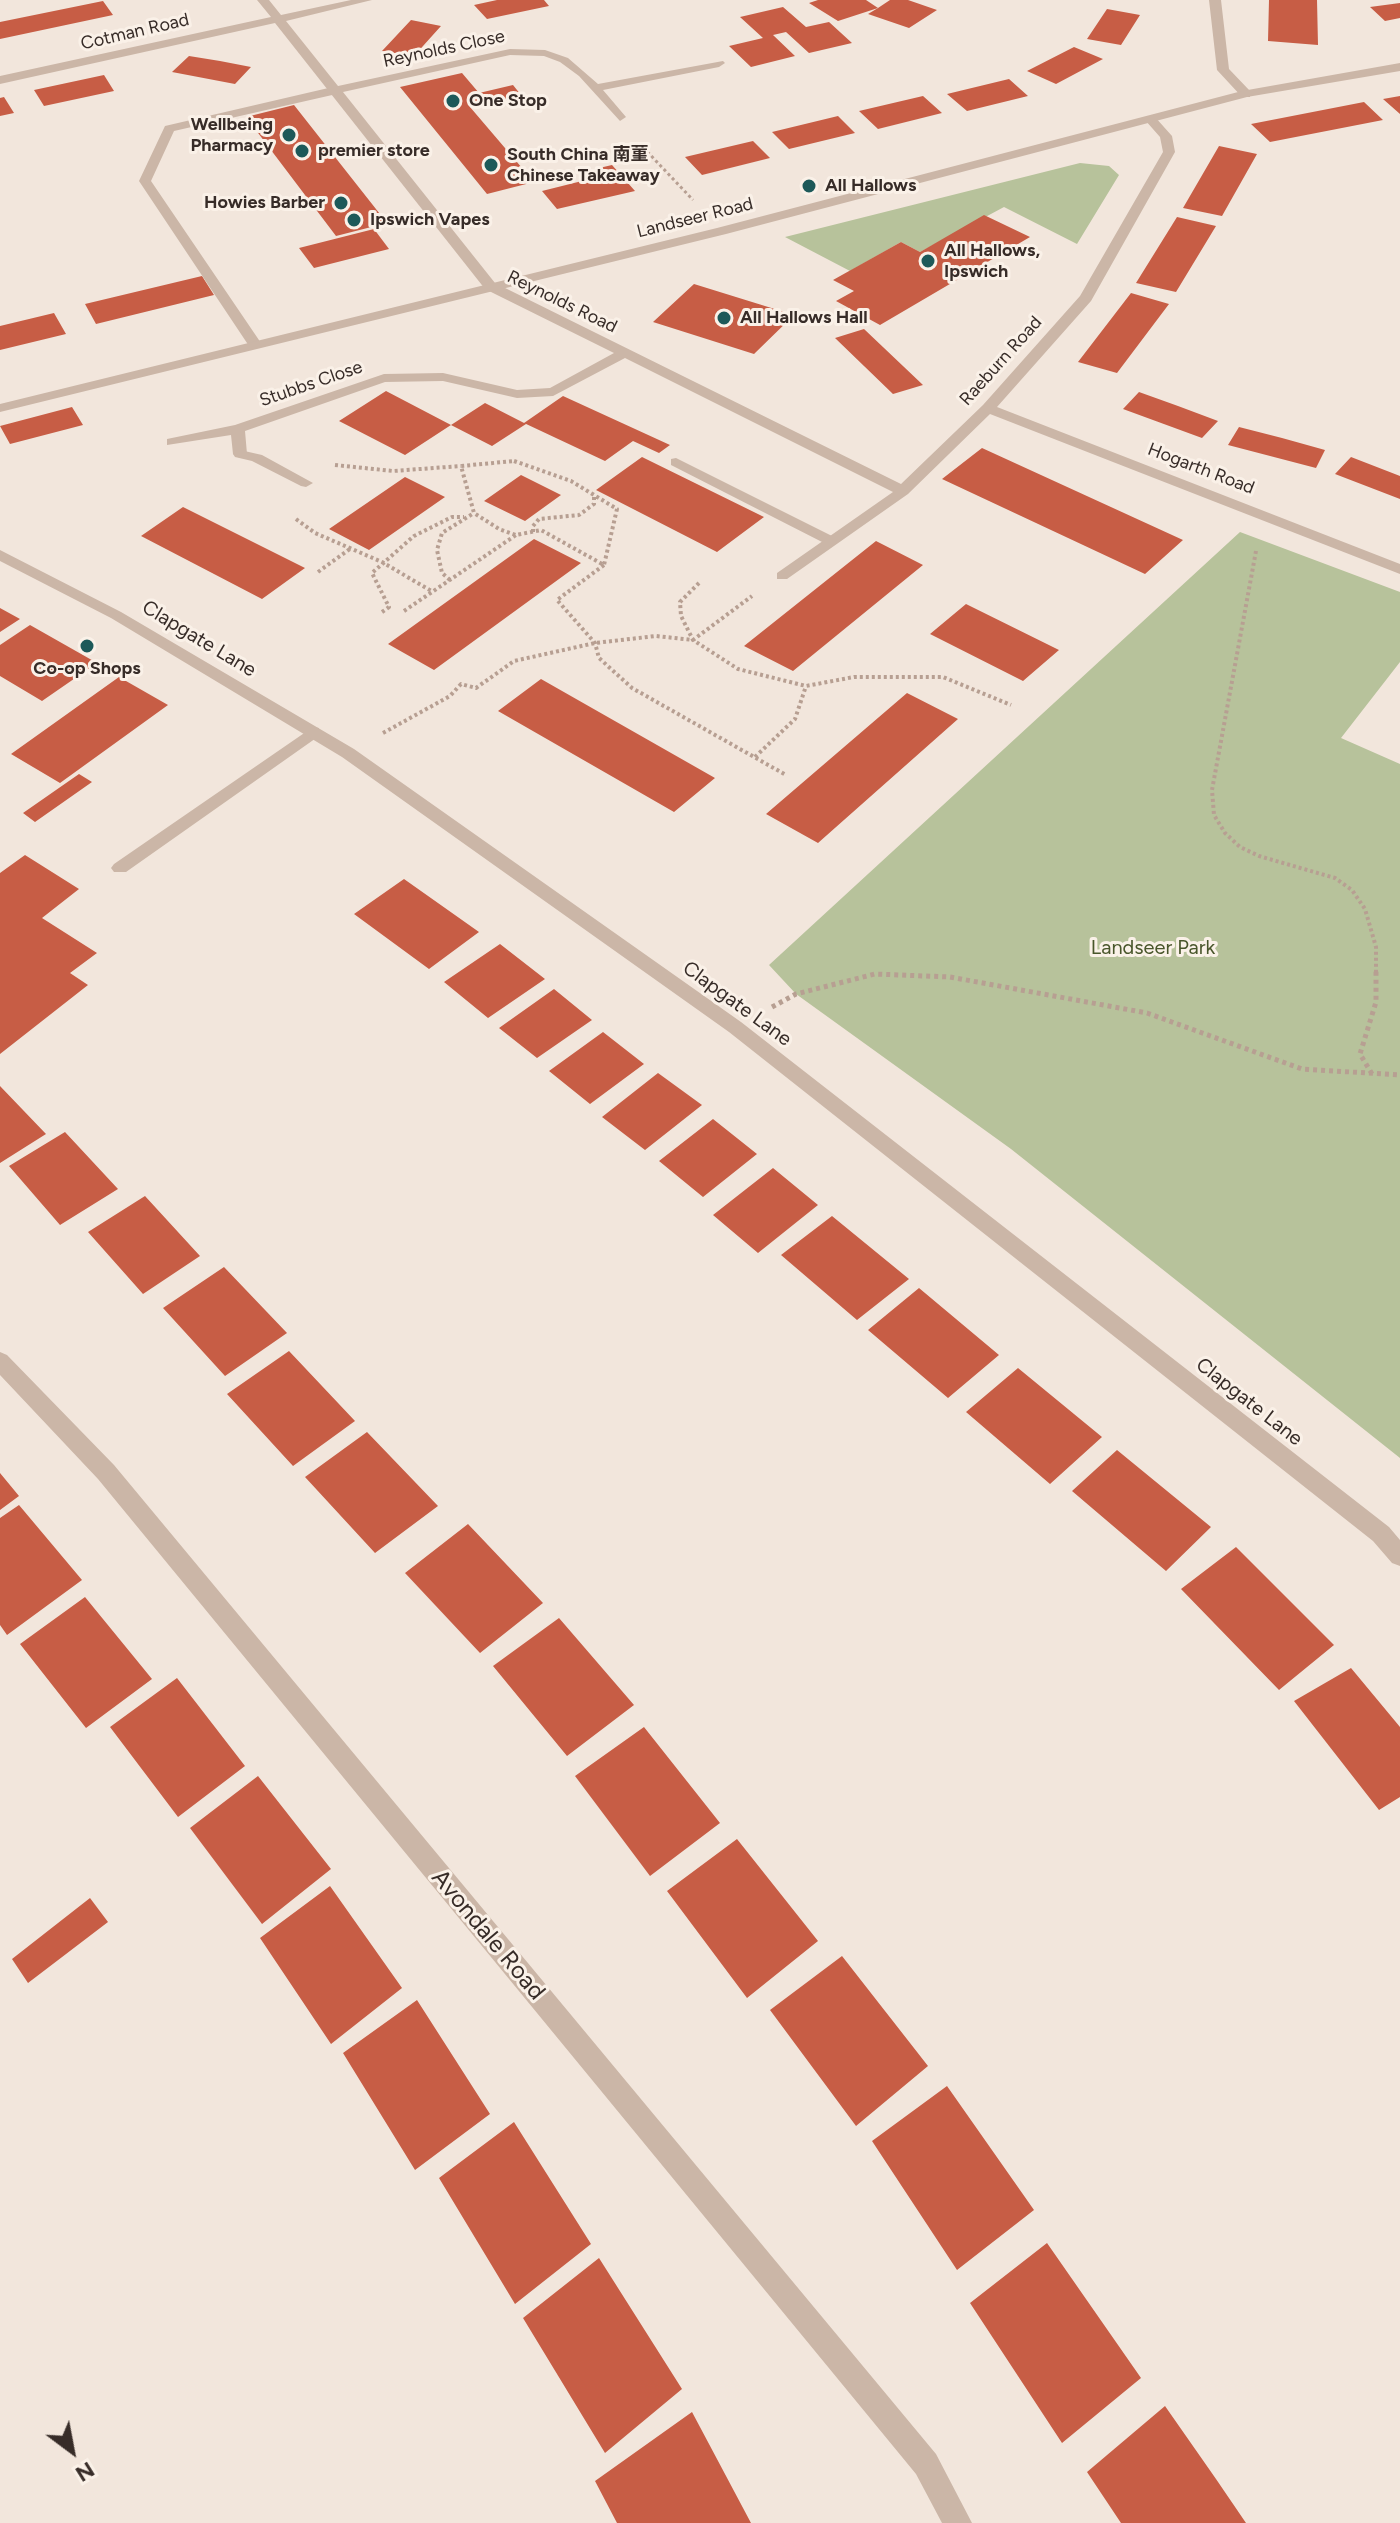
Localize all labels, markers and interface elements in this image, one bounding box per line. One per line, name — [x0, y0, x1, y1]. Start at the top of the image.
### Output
street label: Cotman Road — [79, 9, 191, 55]
street label: Reynolds Close — [381, 26, 507, 72]
place label: One Stop — [469, 90, 547, 112]
marker: One Stop — [444, 92, 462, 110]
place label: Wellbeing Pharmacy — [190, 114, 273, 156]
marker: Wellbeing Pharmacy — [280, 126, 298, 144]
place label: premier store — [318, 140, 430, 162]
marker: premier store — [293, 142, 311, 160]
place label: South China 南菫 Chinese Takeaway — [507, 144, 660, 186]
marker: South China 南菫 Chinese Takeaway — [482, 156, 500, 174]
place label: All Hallows — [825, 175, 916, 197]
marker: All Hallows — [800, 177, 818, 195]
place label: Howies Barber — [204, 192, 325, 214]
street label: Landseer Road — [635, 193, 755, 243]
marker: Howies Barber — [332, 194, 350, 212]
place label: Ipswich Vapes — [370, 209, 490, 231]
marker: Ipswich Vapes — [345, 211, 363, 229]
place label: All Hallows, Ipswich — [944, 240, 1040, 282]
marker: All Hallows, Ipswich — [919, 252, 937, 270]
street label: Reynolds Road — [504, 266, 620, 338]
place label: All Hallows Hall — [740, 307, 868, 329]
marker: All Hallows Hall — [715, 309, 733, 327]
street label: Raeburn Road — [955, 312, 1047, 410]
street label: Stubbs Close — [257, 356, 365, 412]
street label: Hogarth Road — [1145, 439, 1257, 499]
street label: Clapgate Lane — [138, 596, 260, 682]
marker: Co-op Shops — [78, 637, 96, 655]
place label: Co-op Shops — [33, 658, 141, 680]
park label: Landseer Park — [1091, 936, 1215, 960]
street label: Clapgate Lane — [678, 956, 796, 1052]
street label: Clapgate Lane — [1191, 1353, 1307, 1451]
street label: Avondale Road — [425, 1864, 551, 2006]
north arrow — [32, 2411, 112, 2491]
text: N — [71, 2456, 99, 2488]

